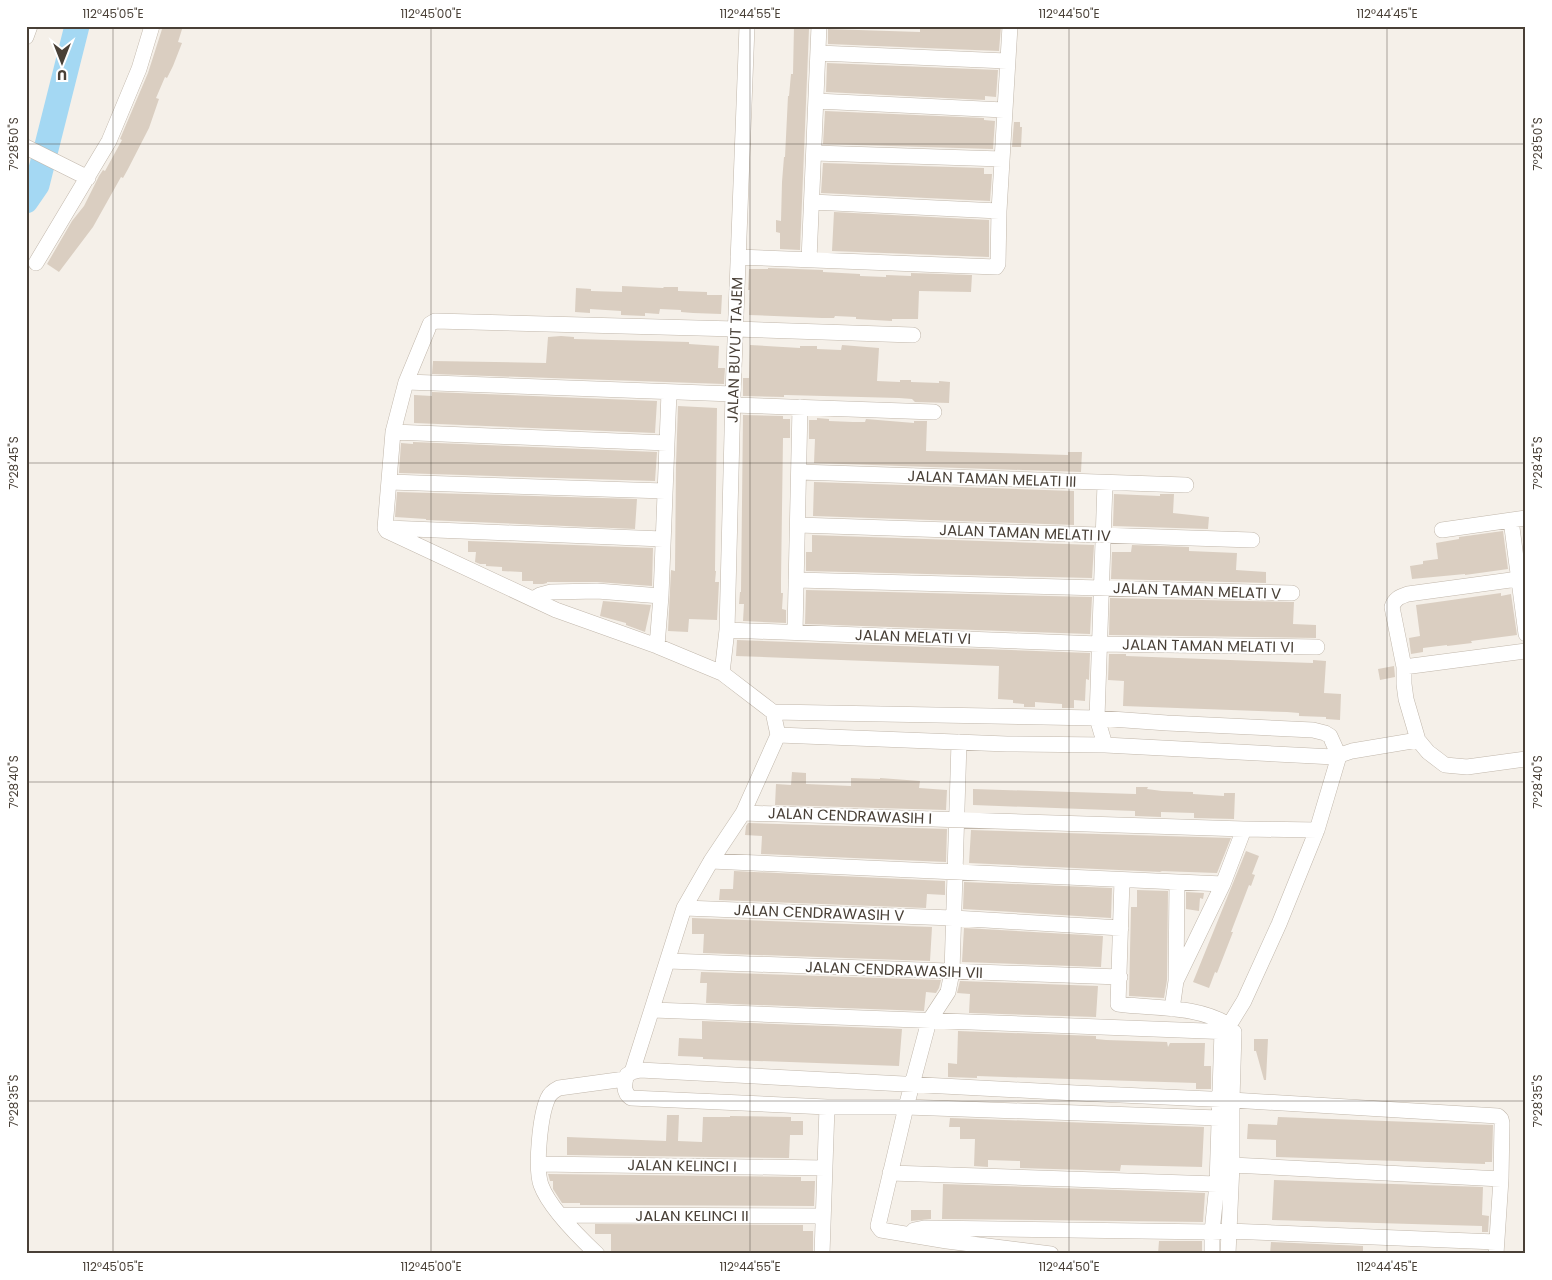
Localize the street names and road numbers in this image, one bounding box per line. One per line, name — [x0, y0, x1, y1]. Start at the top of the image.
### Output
street label: JALAN BUYUT TAJEM — [721, 277, 748, 423]
street label: JALAN TAMAN MELATI III — [907, 465, 1077, 492]
street label: JALAN TAMAN MELATI IV — [939, 519, 1111, 546]
street label: JALAN TAMAN MELATI V — [1113, 577, 1281, 604]
street label: JALAN MELATI VI — [855, 624, 971, 649]
street label: JALAN TAMAN MELATI VI — [1122, 634, 1294, 657]
street label: JALAN CENDRAWASIH I — [768, 802, 932, 829]
street label: JALAN CENDRAWASIH V — [733, 899, 905, 926]
street label: JALAN CENDRAWASIH VII — [805, 956, 983, 983]
street label: JALAN KELINCI I — [627, 1154, 737, 1177]
street label: JALAN KELINCI II — [635, 1205, 749, 1226]

